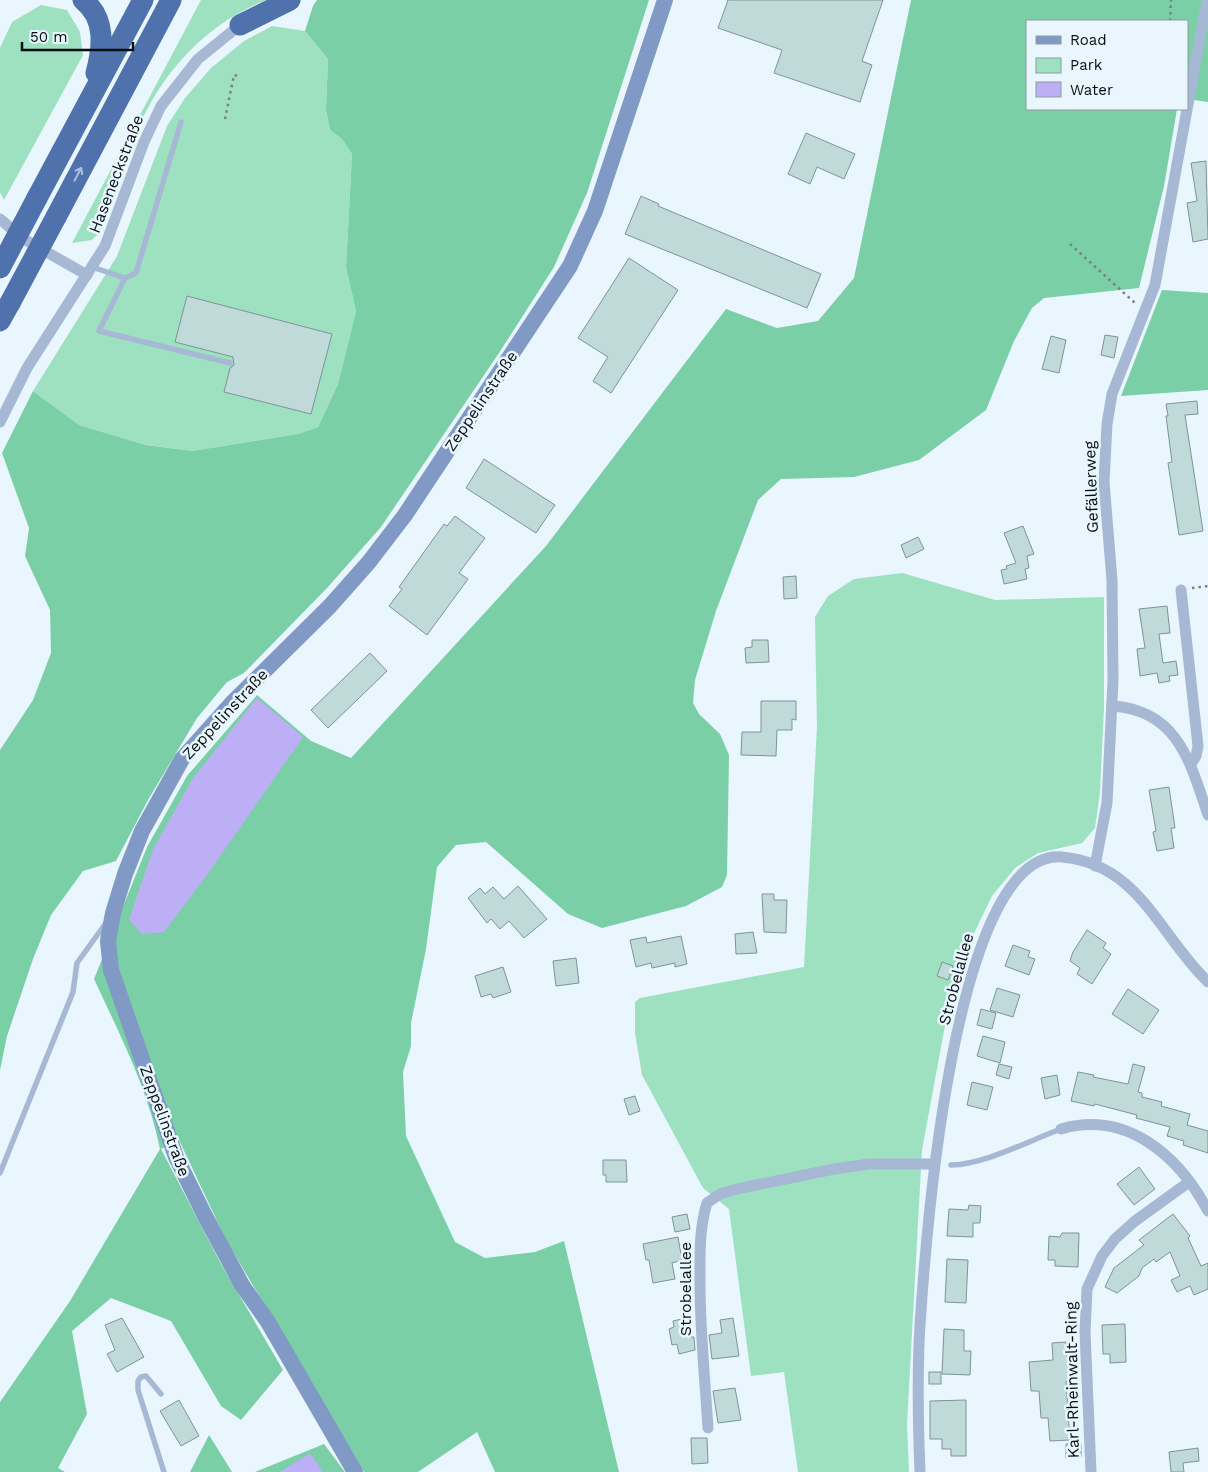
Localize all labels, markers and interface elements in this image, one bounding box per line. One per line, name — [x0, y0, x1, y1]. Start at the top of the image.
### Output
scale bar — [22, 20, 134, 52]
legend — [1026, 20, 1188, 110]
text: 50 m — [30, 28, 67, 46]
text: Road — [1070, 31, 1107, 49]
text: Park — [1070, 56, 1103, 74]
text: Water — [1070, 81, 1113, 99]
street label: Haseneckstraße — [85, 112, 147, 236]
one-way arrow — [74, 167, 84, 181]
street label: Zeppelinstraße — [440, 347, 522, 455]
street label: Gefällerweg — [1080, 440, 1102, 533]
street label: Zeppelinstraße — [178, 665, 272, 763]
street label: Strobelallee — [935, 931, 977, 1027]
street label: Zeppelinstraße — [136, 1063, 194, 1179]
street label: Strobelallee — [676, 1242, 695, 1336]
street label: Karl-Rheinwalt-Ring — [1061, 1301, 1083, 1459]

